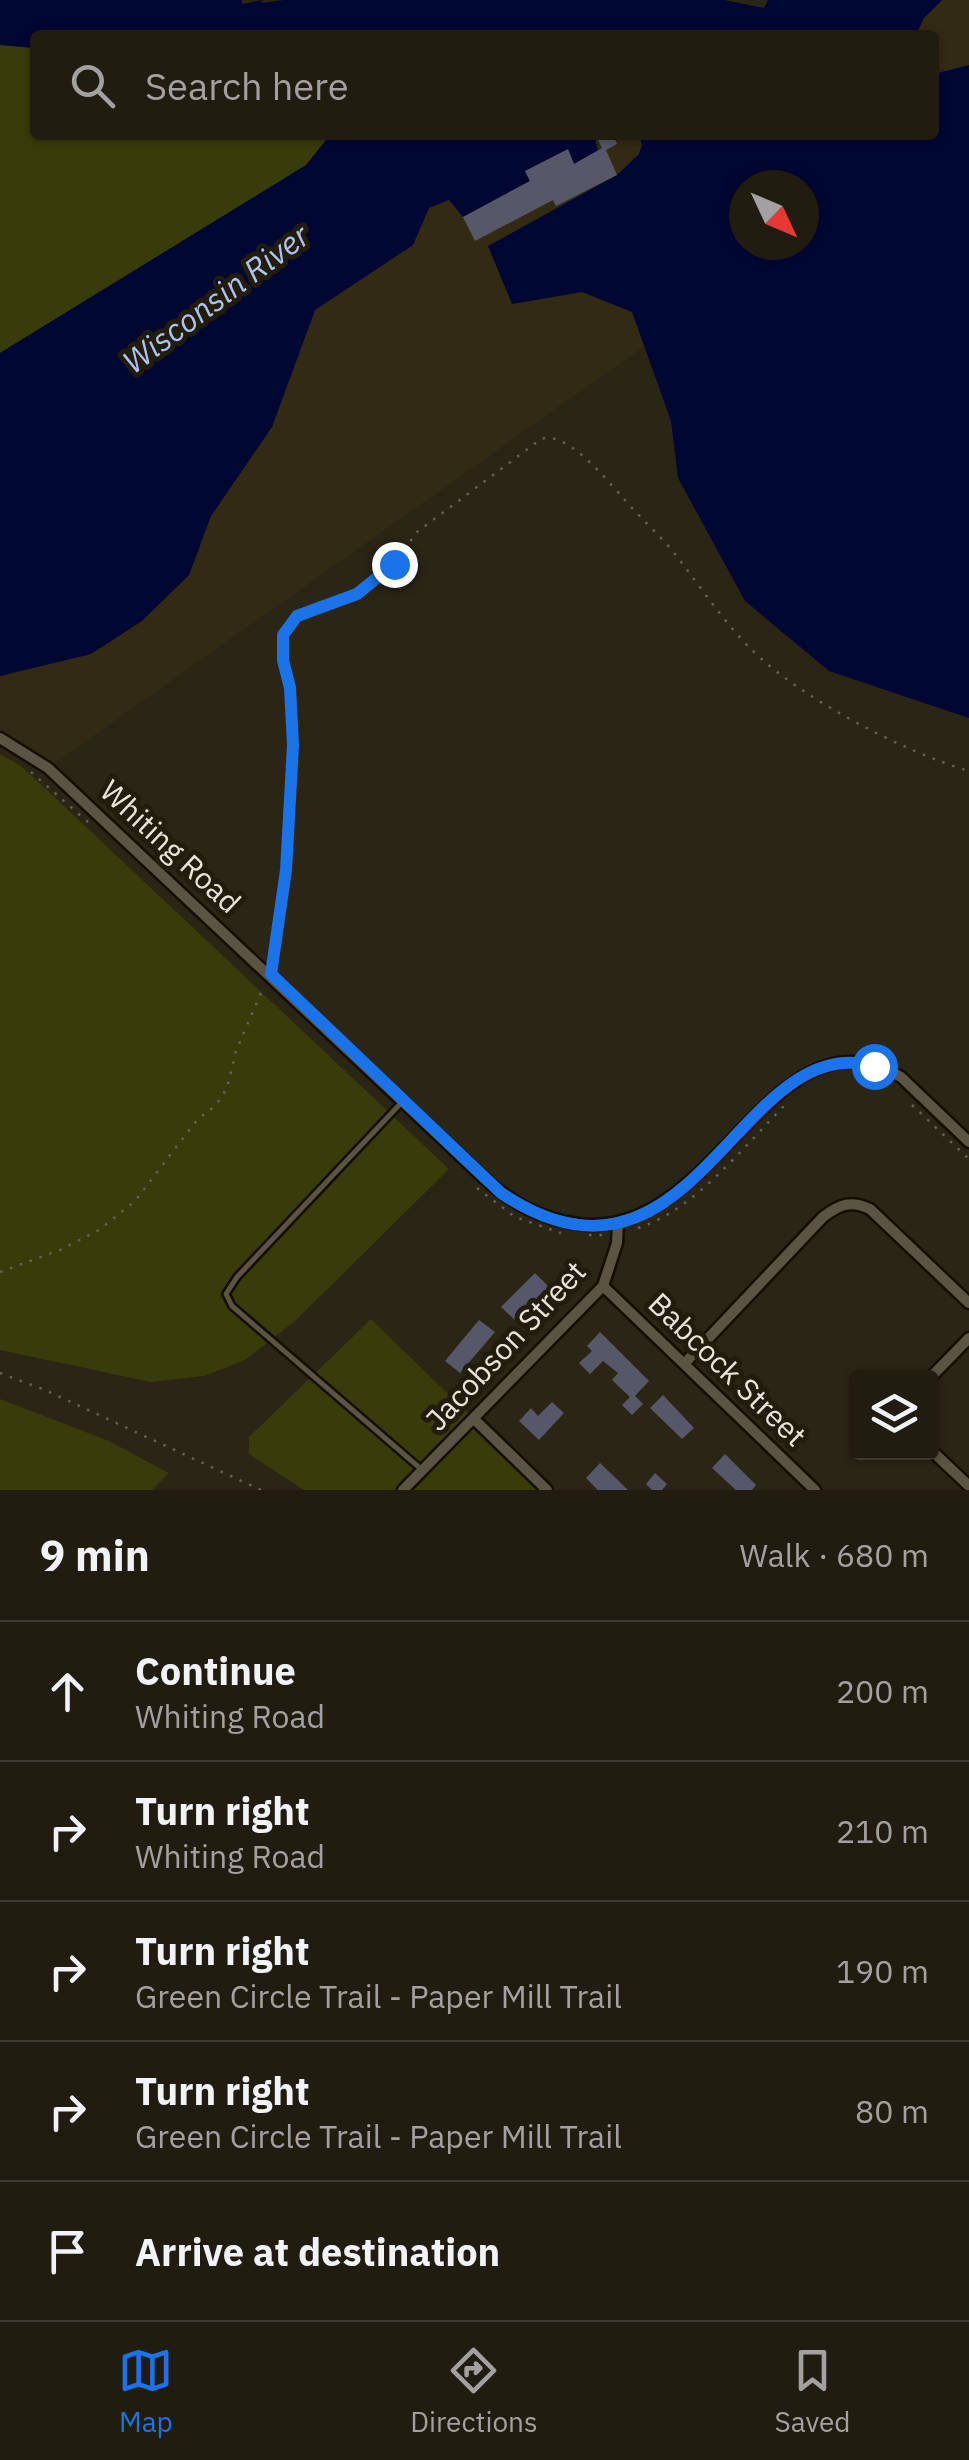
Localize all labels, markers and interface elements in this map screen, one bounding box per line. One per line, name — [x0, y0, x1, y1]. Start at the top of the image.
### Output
search box — [30, 30, 939, 140]
icon: search — [65, 58, 120, 113]
text: Search here — [145, 61, 349, 110]
north arrow — [729, 170, 819, 260]
water label: Wisconsin River — [114, 214, 318, 382]
route end — [372, 542, 418, 588]
street label: Whiting Road — [93, 771, 249, 921]
route start — [852, 1044, 898, 1090]
street label: Jacobson Street — [416, 1252, 594, 1438]
street label: Babcock Street — [641, 1284, 815, 1454]
map controls — [849, 1370, 939, 1460]
button: layers — [849, 1370, 939, 1460]
text: 9 min — [40, 1528, 150, 1583]
text: Walk · 680 m — [740, 1534, 929, 1576]
text: Continue — [135, 1646, 296, 1695]
icon: ahead — [40, 1664, 95, 1719]
text: 200 m — [836, 1670, 929, 1712]
text: Whiting Road — [135, 1695, 325, 1737]
text: Turn right — [135, 1786, 310, 1835]
icon: right — [40, 1804, 95, 1859]
text: 210 m — [836, 1810, 929, 1852]
text: Whiting Road — [135, 1835, 325, 1877]
text: Turn right — [135, 1926, 310, 1975]
icon: right — [40, 1944, 95, 1999]
text: 190 m — [836, 1950, 929, 1992]
text: Green Circle Trail - Paper Mill Trail — [135, 1975, 622, 2017]
text: Turn right — [135, 2066, 310, 2115]
icon: right — [40, 2084, 95, 2139]
text: 80 m — [855, 2090, 929, 2132]
text: Green Circle Trail - Paper Mill Trail — [135, 2115, 622, 2157]
icon: arrive — [40, 2224, 95, 2279]
text: Arrive at destination — [135, 2227, 500, 2276]
tab: Map — [118, 2343, 173, 2440]
tab: Directions — [410, 2343, 538, 2440]
tab: Saved — [774, 2343, 851, 2440]

